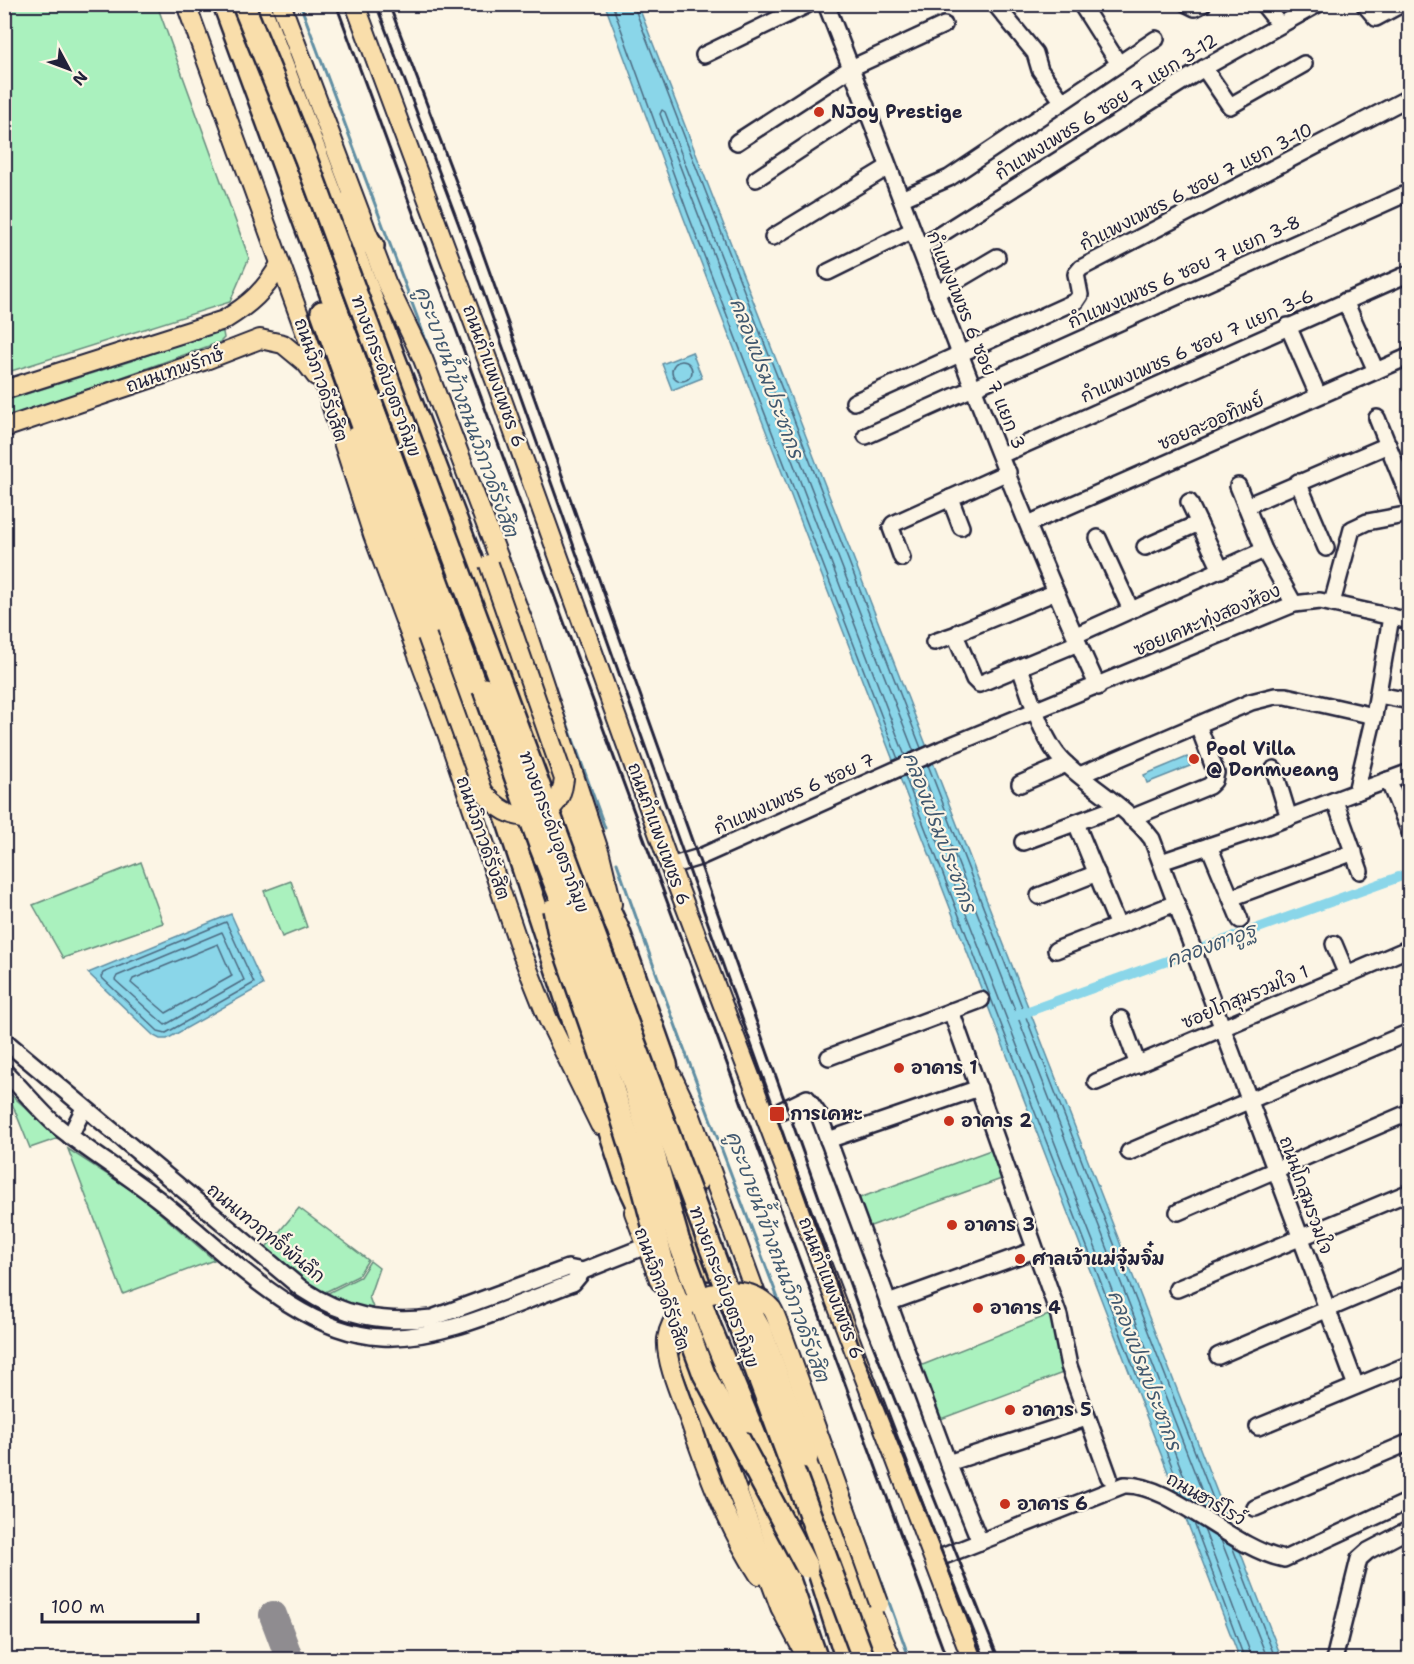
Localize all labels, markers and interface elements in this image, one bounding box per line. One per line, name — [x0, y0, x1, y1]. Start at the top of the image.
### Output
street label: กำแพงเพชร 6 ซอย 7 แยก 3-12 — [990, 28, 1222, 186]
north arrow — [39, 39, 99, 99]
text: N — [68, 67, 92, 90]
place label: NJoy Prestige — [831, 100, 963, 124]
marker: NJoy Prestige — [812, 105, 826, 119]
street label: กำแพงเพชร 6 ซอย 7 แยก 3-10 — [1075, 118, 1317, 256]
street label: กำแพงเพชร 6 ซอย 7 แยก 3-8 — [1064, 210, 1304, 334]
street label: กำแพงเพชร 6 ซอย 7 แยก 3 — [921, 227, 1031, 453]
water label: คูระบายน้ำข้างถนนวิภาวดีรังสิต — [408, 280, 530, 542]
street label: กำแพงเพชร 6 ซอย 7 แยก 3-6 — [1077, 284, 1317, 408]
street label: ทางยกระดับอุตราภิมุข — [344, 292, 426, 461]
water label: คลองเปรมประชากร — [725, 294, 810, 464]
street label: ถนนกำแพงเพชร 6 — [457, 301, 531, 451]
street label: ถนนวิภาวดีรังสิต — [289, 315, 353, 445]
street label: ถนนเทพรักษ์ — [122, 341, 228, 398]
street label: ซอยละออทิพย์ — [1154, 387, 1268, 456]
street label: ซอยเคหะทุ่งสองห้อง — [1130, 578, 1285, 664]
place label: Pool Villa @ Donmueang — [1206, 737, 1339, 782]
street label: ทางยกระดับอุตราภิมุข — [512, 748, 594, 917]
street label: กำแพงเพชร 6 ซอย 7 — [710, 748, 878, 840]
water label: คลองเปรมประชากร — [898, 748, 983, 918]
marker: Pool Villa @ Donmueang — [1187, 752, 1201, 766]
street label: ถนนกำแพงเพชร 6 — [622, 759, 696, 909]
street label: ถนนวิภาวดีรังสิต — [451, 773, 515, 903]
water label: คลองตาอูฐ — [1162, 916, 1262, 975]
street label: ซอยโกสุมรวมใจ 1 — [1177, 959, 1313, 1036]
place label: อาคาร 1 — [911, 1056, 978, 1080]
marker: อาคาร 1 — [892, 1061, 906, 1075]
place label: การเคหะ — [790, 1102, 863, 1126]
marker: การเคหะ — [768, 1105, 786, 1123]
place label: อาคาร 2 — [961, 1109, 1032, 1133]
marker: อาคาร 2 — [942, 1114, 956, 1128]
water label: คูระบายน้ำข้างถนนวิภาวดีรังสิต — [719, 1125, 841, 1387]
street label: ถนนโกสุมรวมใจ — [1272, 1132, 1339, 1258]
street label: ถนนเทวฤทธิ์พันลึก — [202, 1174, 333, 1288]
street label: ทางยกระดับอุตราภิมุข — [682, 1203, 764, 1372]
place label: อาคาร 3 — [964, 1213, 1035, 1237]
street label: ถนนกำแพงเพชร 6 — [793, 1214, 869, 1362]
marker: อาคาร 3 — [945, 1218, 959, 1232]
street label: ถนนวิภาวดีรังสิต — [629, 1224, 695, 1354]
place label: ศาลเจ้าแม่จุ๋มจิ๋ม — [1032, 1241, 1165, 1272]
marker: ศาลเจ้าแม่จุ๋มจิ๋ม — [1013, 1252, 1027, 1266]
water label: คลองเปรมประชากร — [1103, 1286, 1188, 1456]
place label: อาคาร 4 — [990, 1296, 1061, 1320]
marker: อาคาร 4 — [971, 1301, 985, 1315]
place label: อาคาร 5 — [1022, 1398, 1092, 1422]
marker: อาคาร 5 — [1003, 1403, 1017, 1417]
street label: ถนนฮาร์โรว์ — [1162, 1466, 1251, 1532]
place label: อาคาร 6 — [1017, 1492, 1088, 1516]
marker: อาคาร 6 — [998, 1497, 1012, 1511]
scale bar — [42, 1586, 198, 1624]
text: 100 m — [51, 1595, 105, 1619]

